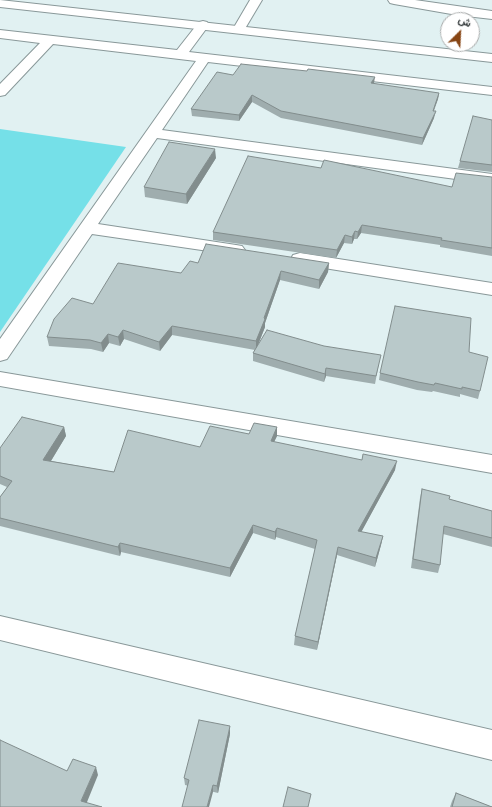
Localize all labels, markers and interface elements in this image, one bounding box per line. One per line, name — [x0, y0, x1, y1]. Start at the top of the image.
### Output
north arrow — [440, 12, 480, 52]
text: ش — [456, 13, 473, 30]

